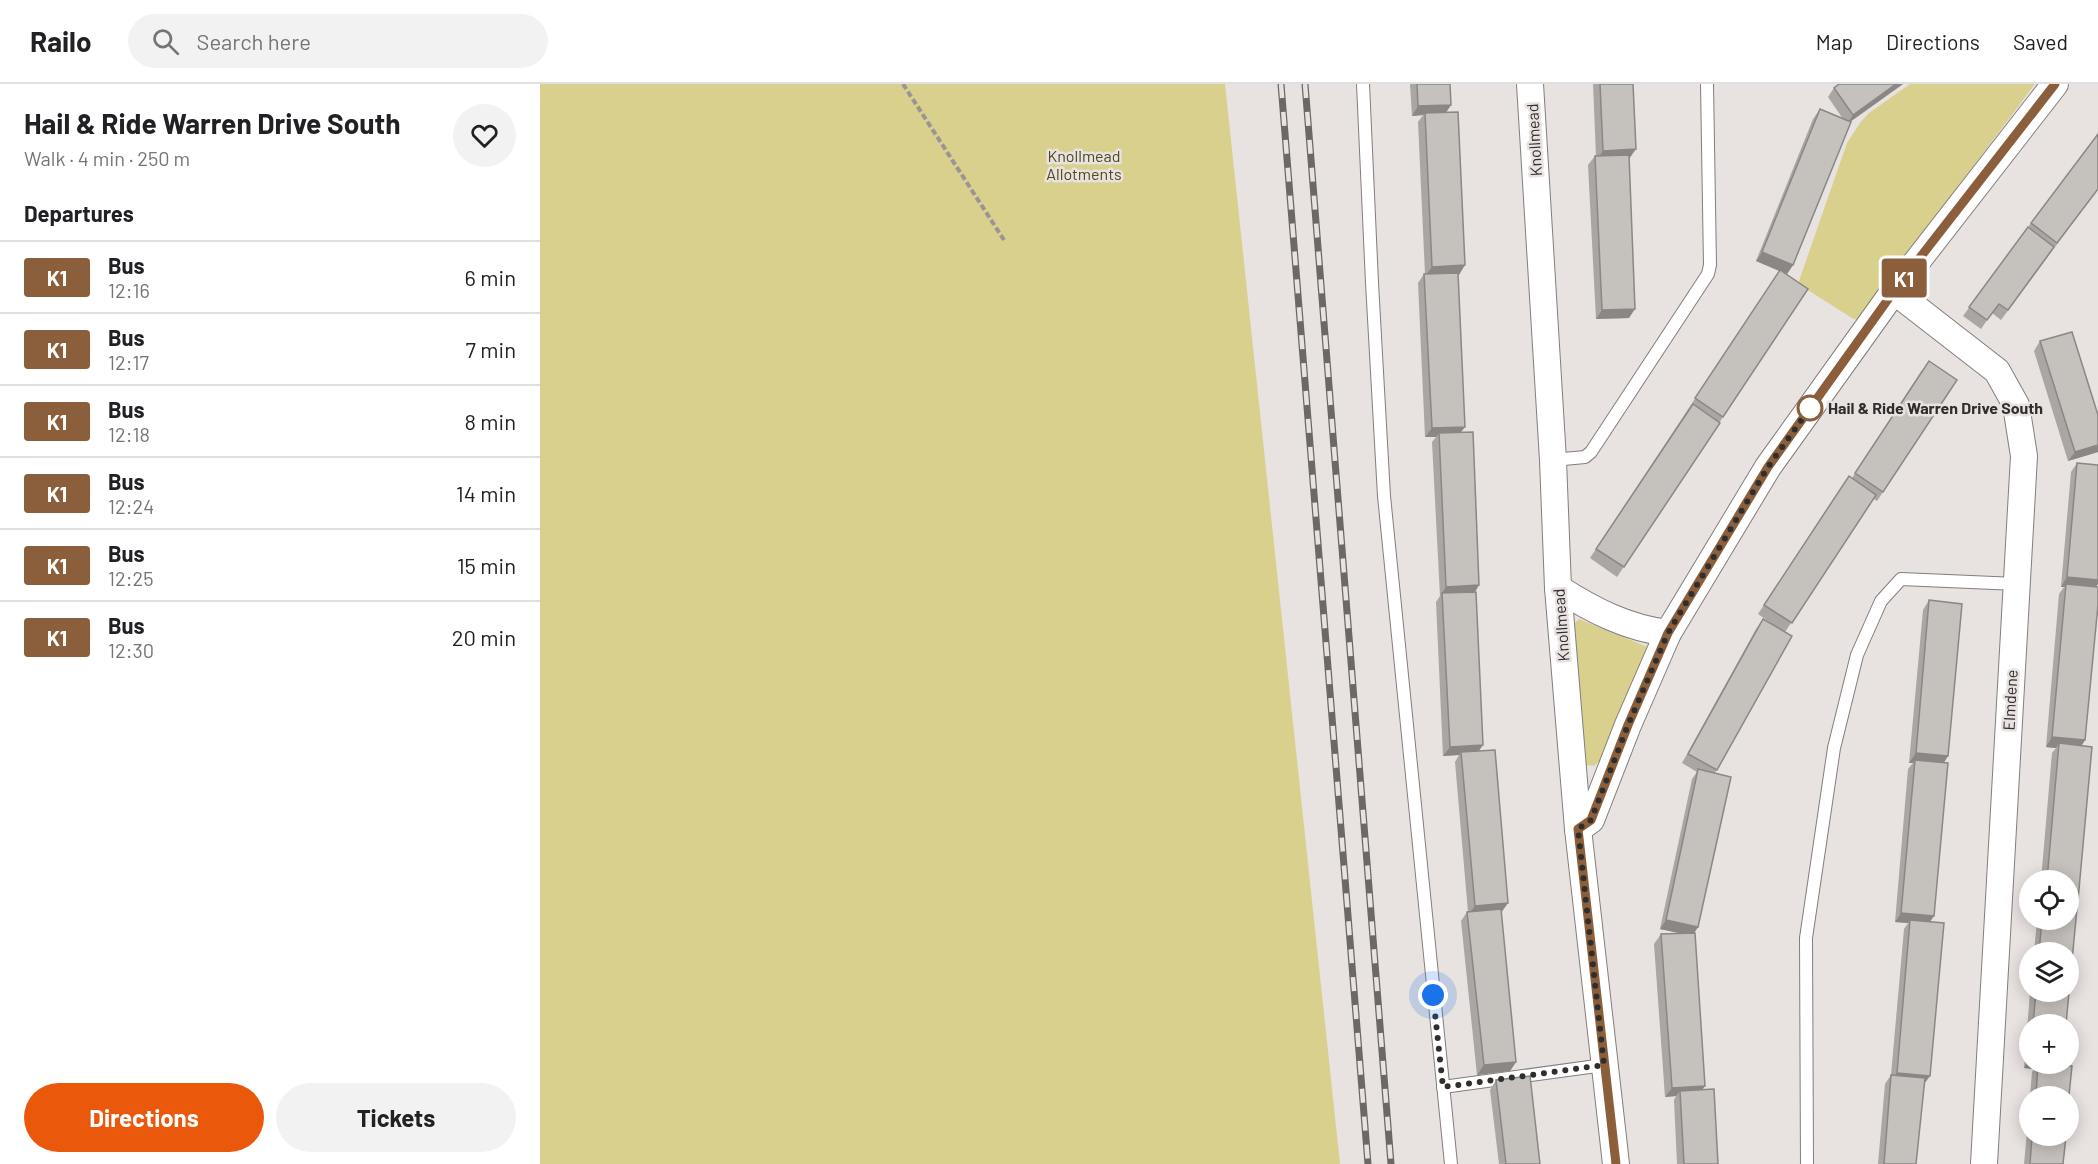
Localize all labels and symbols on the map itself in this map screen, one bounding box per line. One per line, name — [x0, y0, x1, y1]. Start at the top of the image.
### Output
street label: Knollmead — [1522, 103, 1545, 177]
park label: Knollmead Allotments — [1046, 146, 1122, 183]
line badge: K1 — [1877, 258, 1931, 298]
marker: Hail & Ride Warren Drive South — [1797, 395, 1823, 421]
place label: Hail & Ride Warren Drive South — [1828, 398, 2043, 417]
street label: Knollmead — [1548, 588, 1573, 662]
street label: Elmdene — [1998, 669, 2021, 731]
your location — [1418, 980, 1448, 1010]

